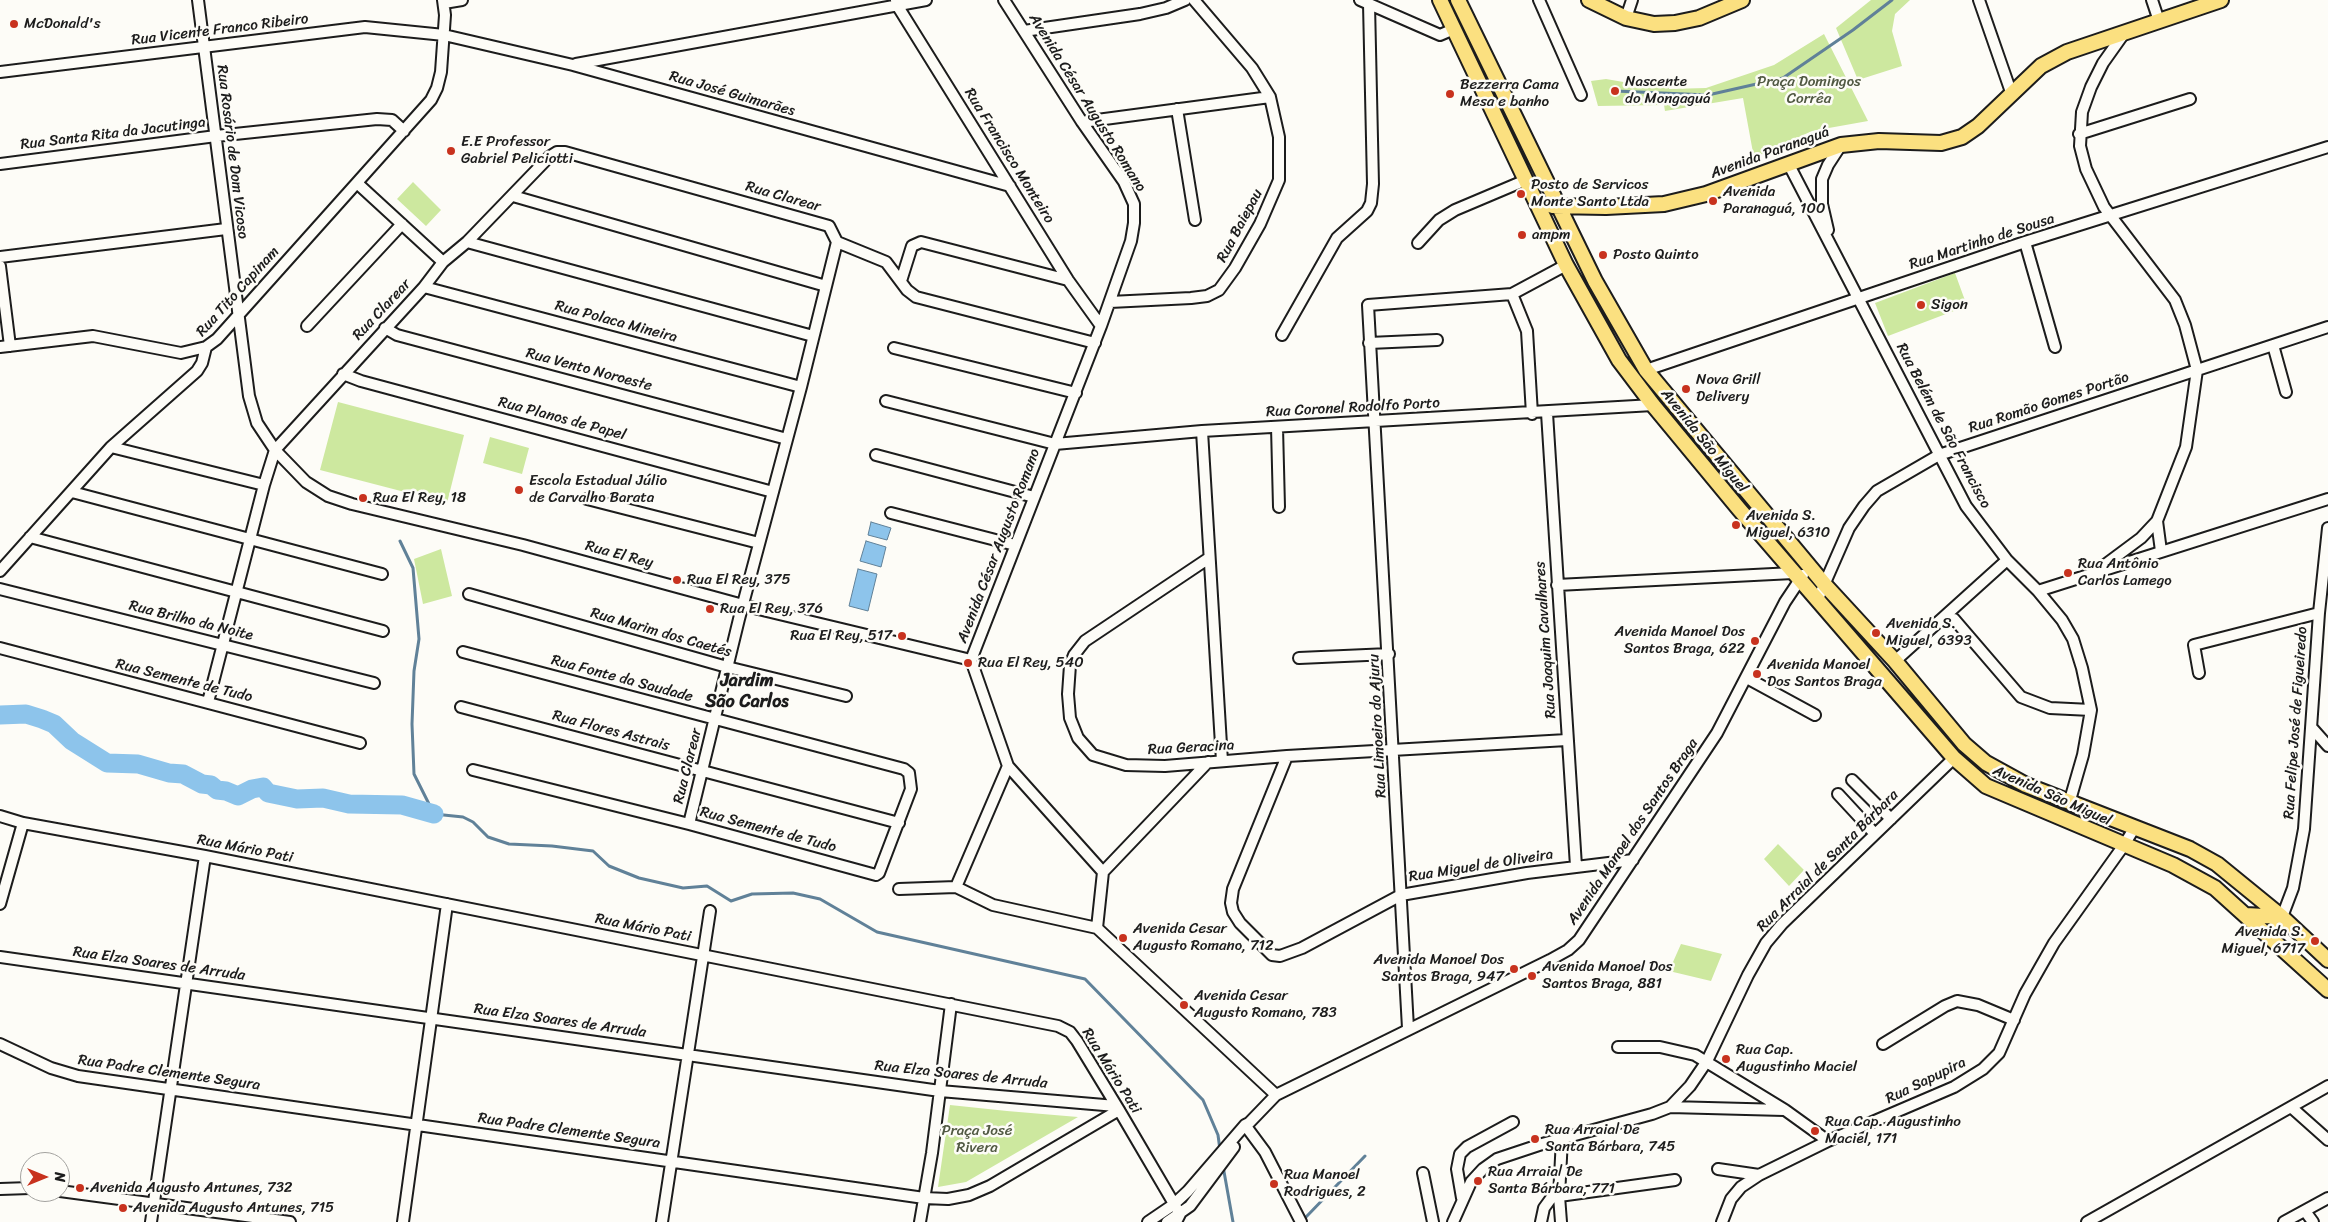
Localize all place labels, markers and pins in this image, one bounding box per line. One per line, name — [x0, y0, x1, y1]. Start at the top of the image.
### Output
place label: McDonald's — [24, 15, 101, 33]
marker: McDonald's — [8, 18, 20, 30]
place label: Nascente do Mongaguá — [1625, 73, 1711, 108]
place label: Bezzerra Cama Mesa e banho — [1460, 76, 1559, 111]
marker: Nascente do Mongaguá — [1609, 85, 1621, 97]
marker: Bezzerra Cama Mesa e banho — [1444, 88, 1456, 100]
place label: E.E Professor Gabriel Peliciotti — [461, 133, 573, 168]
marker: E.E Professor Gabriel Peliciotti — [445, 145, 457, 157]
place label: Posto de Servicos Monte Santo Ltda — [1531, 176, 1649, 211]
place label: Avenida Paranaguá, 100 — [1723, 183, 1825, 218]
marker: Posto de Servicos Monte Santo Ltda — [1515, 188, 1527, 200]
marker: Avenida Paranaguá, 100 — [1707, 195, 1719, 207]
place label: ampm — [1532, 226, 1570, 244]
marker: ampm — [1516, 229, 1528, 241]
place label: Posto Quinto — [1613, 246, 1699, 264]
marker: Posto Quinto — [1597, 249, 1609, 261]
place label: Sigon — [1931, 296, 1968, 314]
marker: Sigon — [1915, 299, 1927, 311]
place label: Nova Grill Delivery — [1696, 371, 1761, 406]
marker: Nova Grill Delivery — [1680, 383, 1692, 395]
place label: Escola Estadual Júlio de Carvalho Barata — [529, 472, 667, 507]
marker: Escola Estadual Júlio de Carvalho Barata — [513, 484, 525, 496]
place label: Rua El Rey, 18 — [373, 489, 466, 507]
marker: Rua El Rey, 18 — [357, 492, 369, 504]
place label: Avenida S. Miguel, 6310 — [1746, 507, 1830, 542]
marker: Avenida S. Miguel, 6310 — [1730, 519, 1742, 531]
place label: Rua Antônio Carlos Lamego — [2078, 555, 2172, 590]
marker: Rua Antônio Carlos Lamego — [2062, 567, 2074, 579]
place label: Rua El Rey, 375 — [687, 571, 791, 589]
marker: Rua El Rey, 375 — [671, 574, 683, 586]
place label: Rua El Rey, 376 — [720, 600, 823, 618]
marker: Rua El Rey, 376 — [704, 603, 716, 615]
place label: Avenida S. Miguel, 6393 — [1886, 615, 1972, 650]
place label: Avenida Manoel Dos Santos Braga, 622 — [1615, 623, 1745, 658]
place label: Rua El Rey, 517 — [790, 627, 892, 645]
marker: Avenida S. Miguel, 6393 — [1870, 627, 1882, 639]
marker: Rua El Rey, 517 — [896, 630, 908, 642]
marker: Avenida Manoel Dos Santos Braga, 622 — [1749, 635, 1761, 647]
place label: Rua El Rey, 540 — [978, 654, 1084, 672]
place label: Avenida Manoel Dos Santos Braga — [1767, 656, 1882, 691]
marker: Rua El Rey, 540 — [962, 657, 974, 669]
marker: Avenida Manoel Dos Santos Braga — [1751, 668, 1763, 680]
place label: Avenida Cesar Augusto Romano, 712 — [1133, 920, 1274, 955]
place label: Avenida S. Miguel, 6717 — [2221, 923, 2305, 958]
marker: Avenida Cesar Augusto Romano, 712 — [1117, 932, 1129, 944]
marker: Avenida S. Miguel, 6717 — [2309, 935, 2321, 947]
place label: Avenida Manoel Dos Santos Braga, 947 — [1374, 951, 1504, 986]
place label: Avenida Manoel Dos Santos Braga, 881 — [1542, 958, 1672, 993]
marker: Avenida Manoel Dos Santos Braga, 947 — [1508, 963, 1520, 975]
marker: Avenida Manoel Dos Santos Braga, 881 — [1526, 970, 1538, 982]
place label: Avenida Cesar Augusto Romano, 783 — [1194, 987, 1337, 1022]
marker: Avenida Cesar Augusto Romano, 783 — [1178, 999, 1190, 1011]
place label: Rua Cap. Augustinho Maciel — [1736, 1041, 1857, 1076]
marker: Rua Cap. Augustinho Maciel — [1720, 1053, 1732, 1065]
place label: Rua Cap. Augustinho Maciel, 171 — [1825, 1113, 1961, 1148]
place label: Rua Arraial De Santa Bárbara, 745 — [1545, 1121, 1675, 1156]
marker: Rua Cap. Augustinho Maciel, 171 — [1809, 1125, 1821, 1137]
marker: Rua Arraial De Santa Bárbara, 745 — [1529, 1133, 1541, 1145]
place label: Rua Arraial De Santa Bárbara, 771 — [1488, 1163, 1615, 1198]
place label: Rua Manoel Rodrigues, 2 — [1284, 1166, 1366, 1201]
marker: Rua Arraial De Santa Bárbara, 771 — [1472, 1175, 1484, 1187]
marker: Rua Manoel Rodrigues, 2 — [1268, 1178, 1280, 1190]
place label: Avenida Augusto Antunes, 732 — [90, 1179, 293, 1197]
marker: Avenida Augusto Antunes, 732 — [74, 1182, 86, 1194]
place label: Avenida Augusto Antunes, 715 — [133, 1199, 334, 1217]
marker: Avenida Augusto Antunes, 715 — [117, 1202, 129, 1214]

